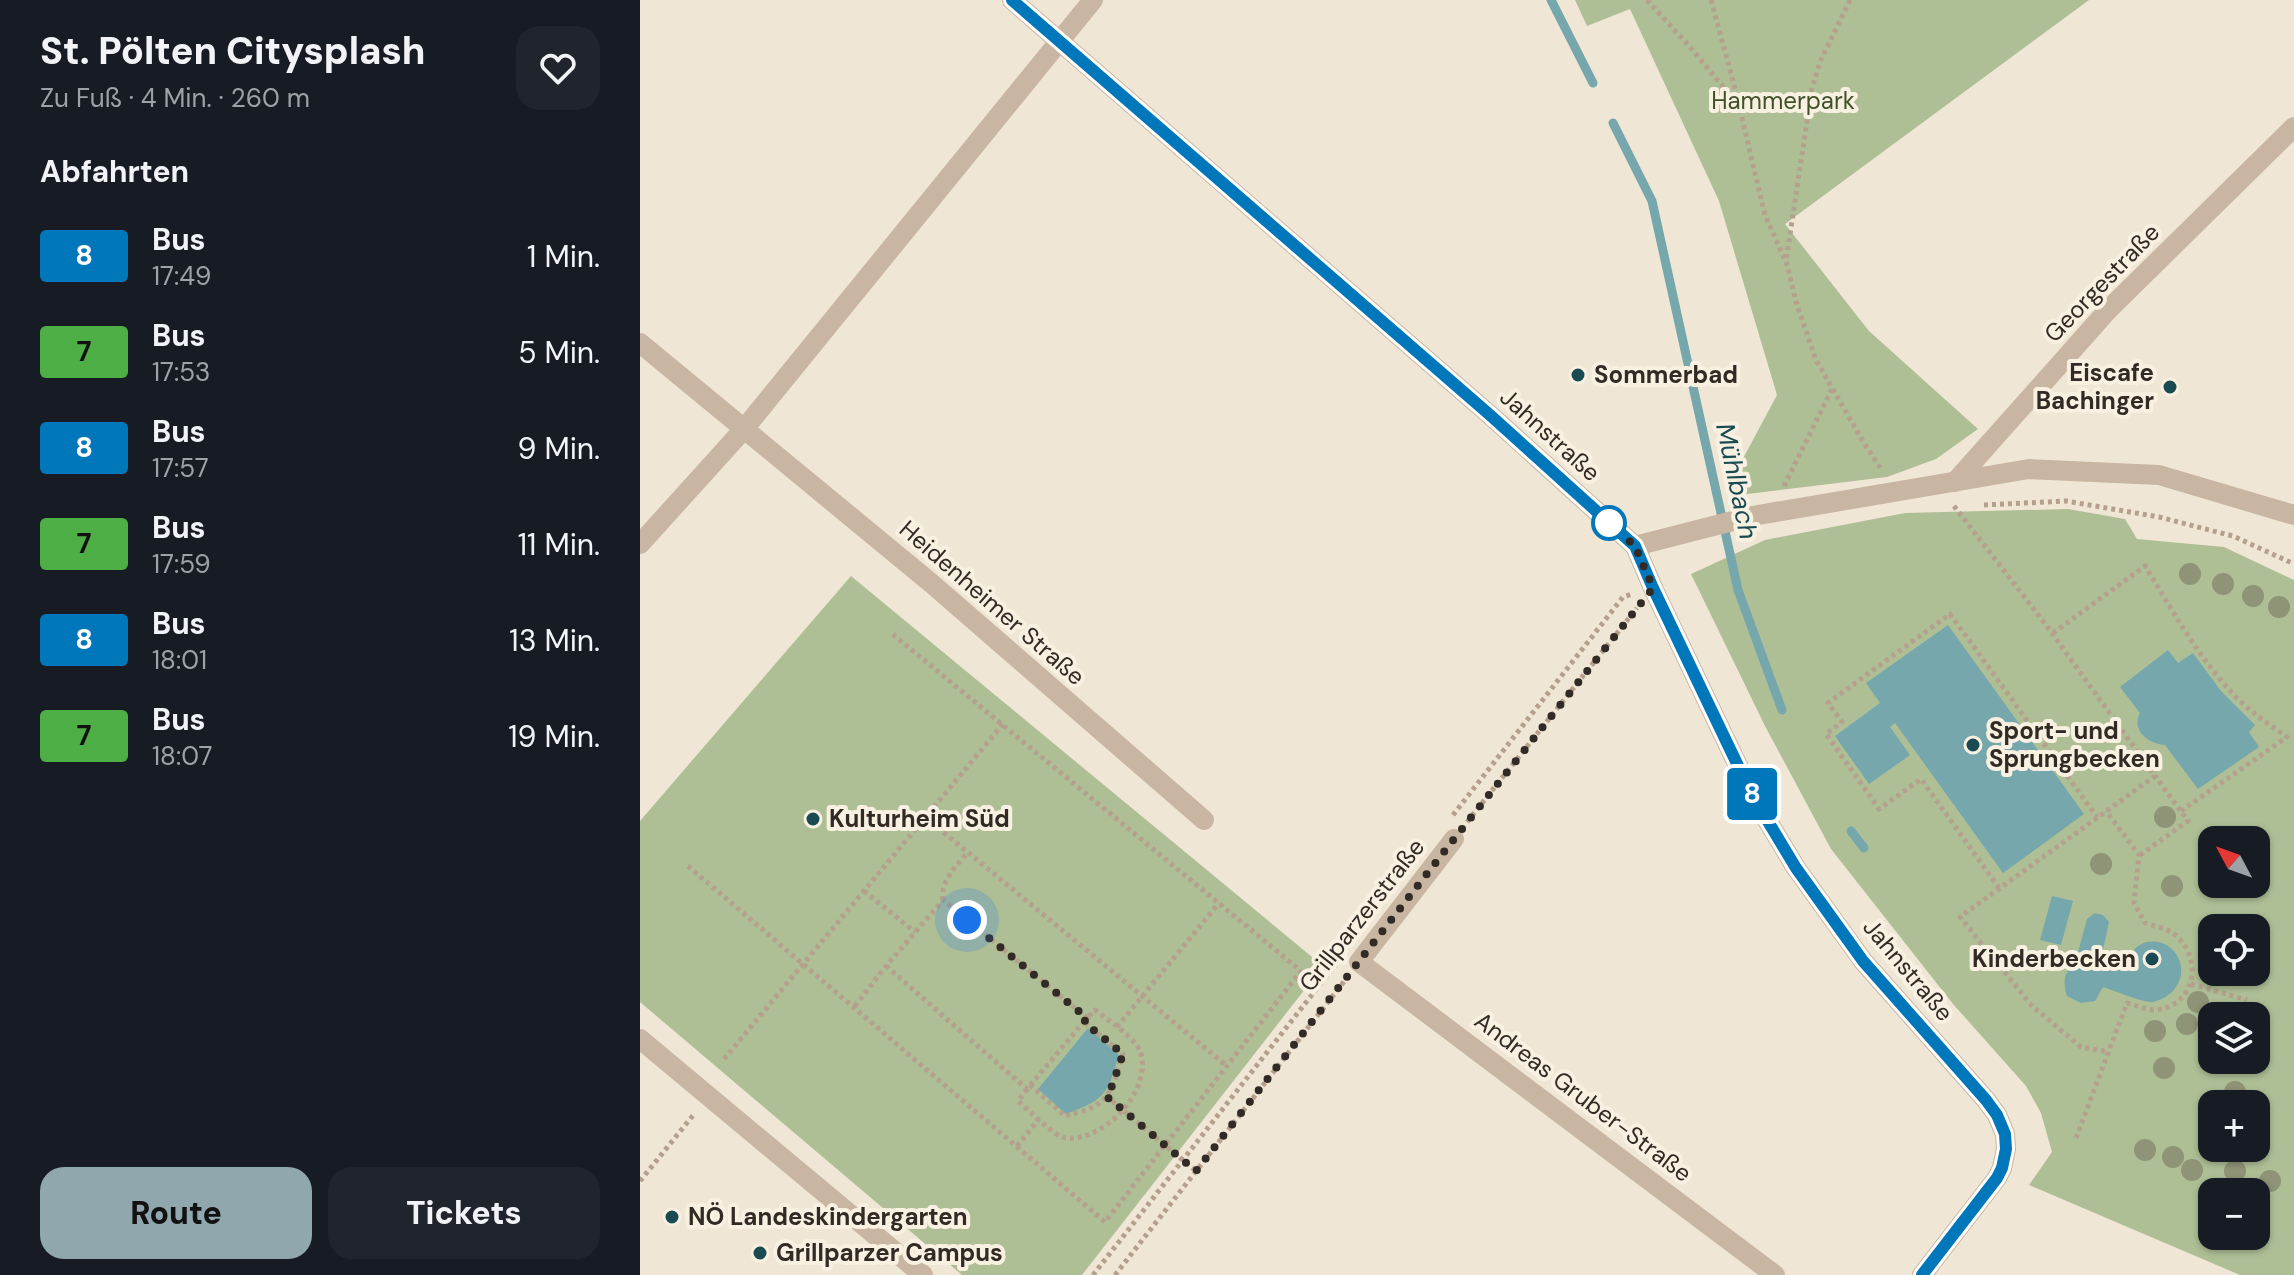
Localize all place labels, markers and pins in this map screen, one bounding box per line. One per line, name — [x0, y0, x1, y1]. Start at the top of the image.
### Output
place label: Eiscafe Bachinger — [2036, 357, 2154, 416]
place label: Sommerbad — [1594, 359, 1738, 390]
marker: Sommerbad — [1569, 366, 1587, 384]
marker: Eiscafe Bachinger — [2161, 378, 2179, 396]
unlabelled marker — [1592, 506, 1626, 540]
place label: Sport- und Sprungbecken — [1989, 715, 2160, 774]
marker: Sport- und Sprungbecken — [1964, 736, 1982, 754]
place label: Kulturheim Süd — [829, 803, 1010, 834]
marker: Kulturheim Süd — [804, 810, 822, 828]
place label: Kinderbecken — [1972, 943, 2136, 974]
marker: Kinderbecken — [2143, 950, 2161, 968]
place label: NÖ Landeskindergarten — [688, 1201, 968, 1232]
marker: NÖ Landeskindergarten — [663, 1208, 681, 1226]
place label: Grillparzer Campus — [776, 1237, 1003, 1268]
marker: Grillparzer Campus — [751, 1244, 769, 1262]

